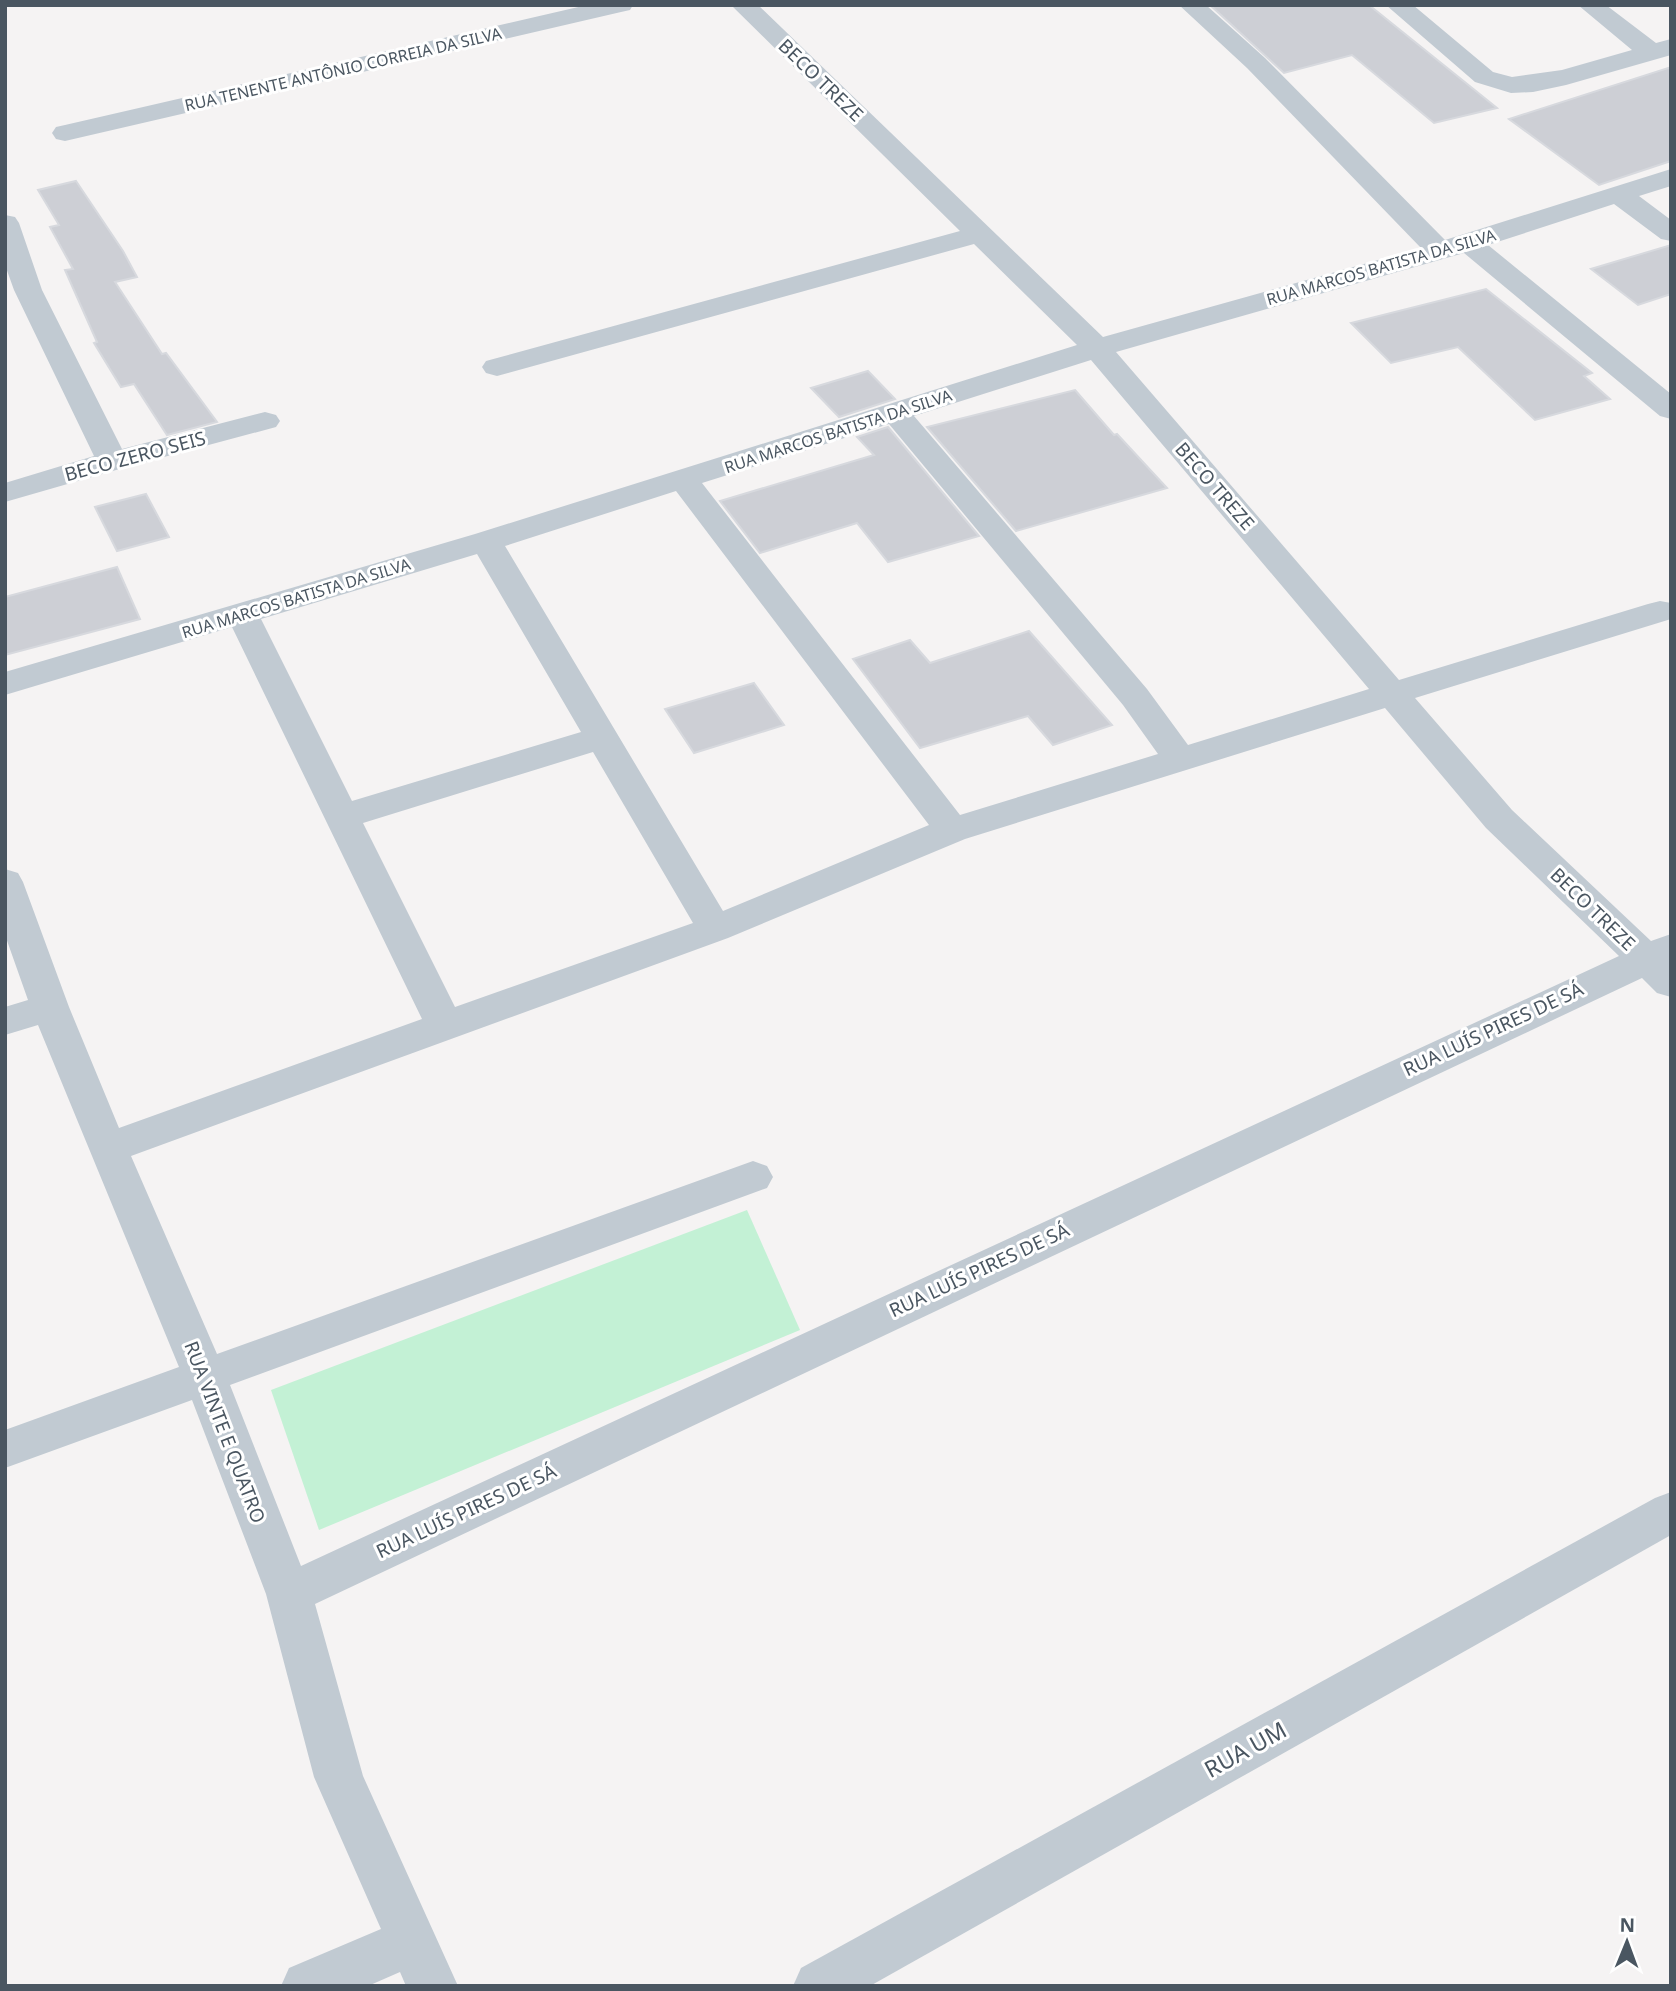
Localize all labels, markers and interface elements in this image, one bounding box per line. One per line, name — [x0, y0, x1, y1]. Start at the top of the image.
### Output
street label: RUA TENENTE ANTÔNIO CORREIA DA SILVA — [182, 22, 504, 116]
street label: BECO TREZE — [773, 33, 869, 127]
street label: RUA MARCOS BATISTA DA SILVA — [1264, 223, 1499, 310]
street label: RUA MARCOS BATISTA DA SILVA — [722, 384, 955, 478]
street label: BECO ZERO SEIS — [62, 425, 208, 487]
street label: BECO TREZE — [1170, 436, 1260, 536]
street label: RUA MARCOS BATISTA DA SILVA — [179, 552, 414, 643]
street label: BECO TREZE — [1545, 862, 1641, 956]
street label: RUA LUÍS PIRES DE SÁ — [1399, 976, 1588, 1082]
street label: RUA LUÍS PIRES DE SÁ — [885, 1217, 1074, 1323]
street label: RUA VINTE E QUATRO — [178, 1337, 272, 1527]
street label: RUA LUÍS PIRES DE SÁ — [372, 1458, 561, 1564]
street label: RUA UM — [1198, 1713, 1292, 1785]
north arrow — [1592, 1907, 1662, 1977]
text: N — [1619, 1912, 1635, 1938]

